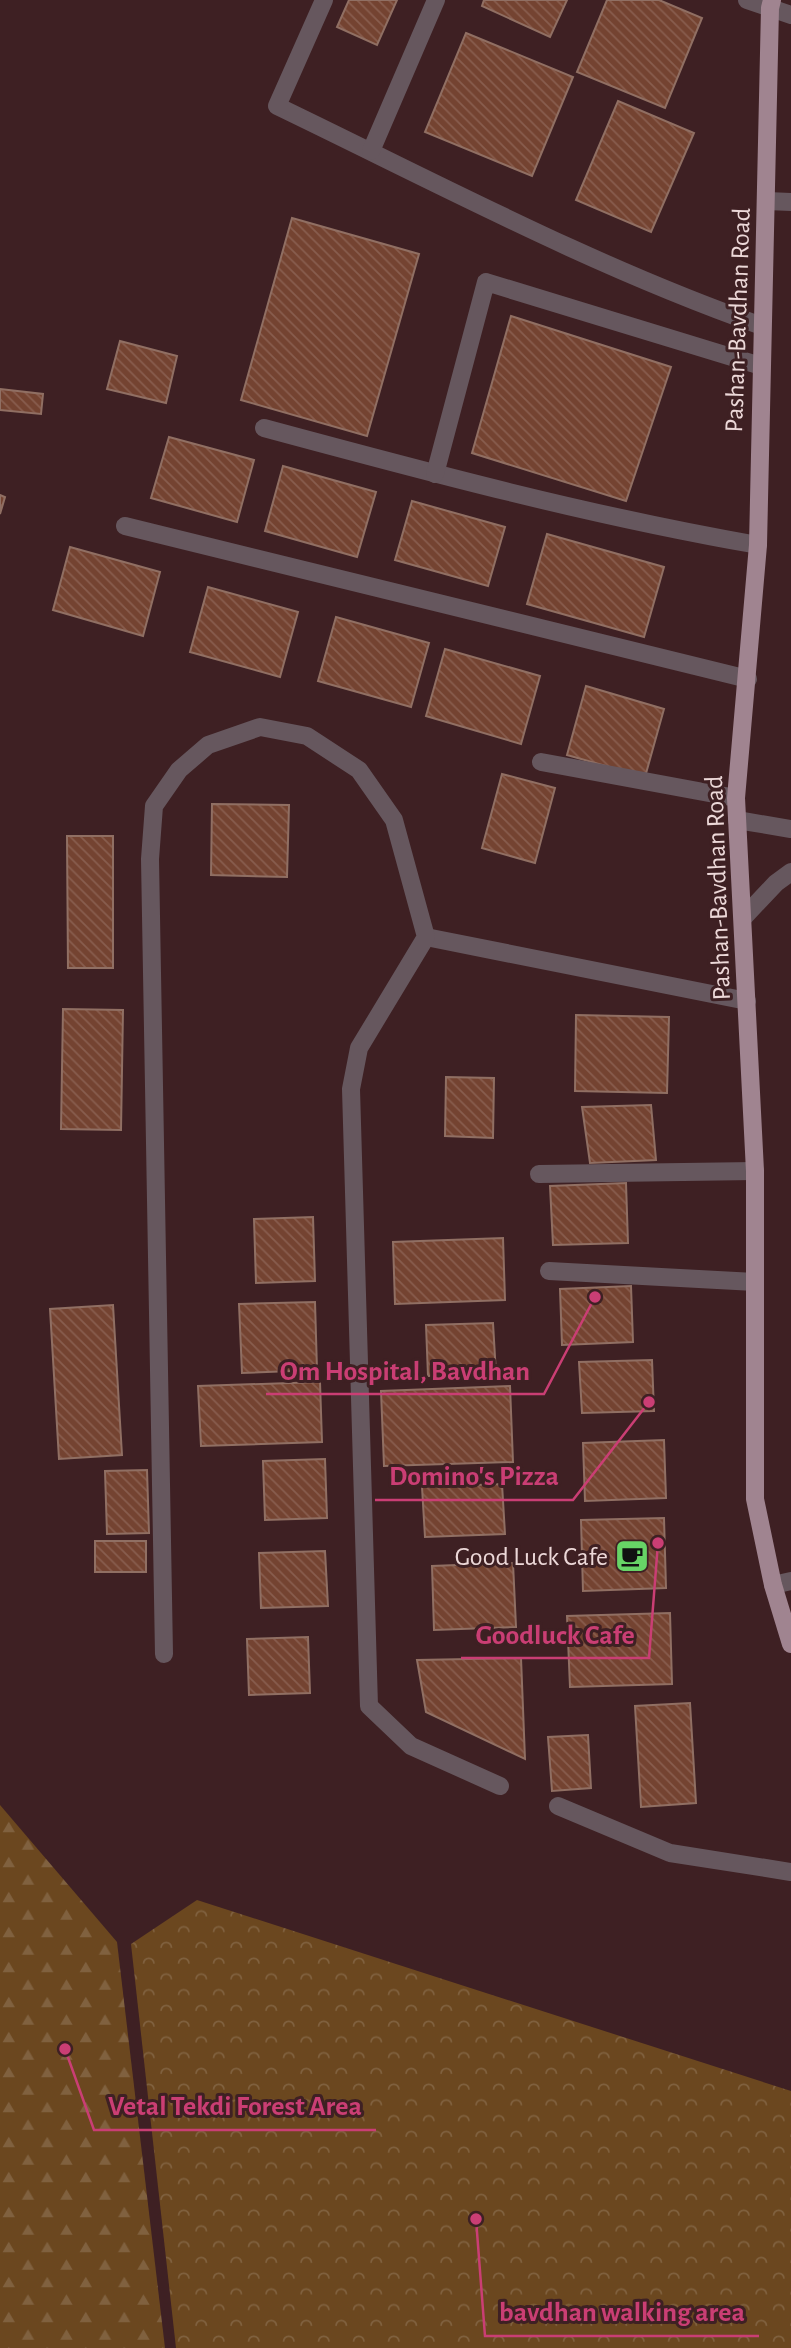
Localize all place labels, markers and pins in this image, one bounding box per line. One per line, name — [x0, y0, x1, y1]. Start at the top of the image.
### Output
callout: Om Hospital, Bavdhan — [266, 1345, 544, 1394]
callout: Domino's Pizza — [375, 1451, 573, 1500]
cafe icon: Good Luck Cafe — [613, 1537, 651, 1575]
place label: Good Luck Cafe — [455, 1544, 608, 1570]
callout: Goodluck Cafe — [461, 1609, 649, 1658]
callout: Vetal Tekdi Forest Area — [94, 2081, 376, 2130]
callout: bavdhan walking area — [485, 2287, 759, 2336]

